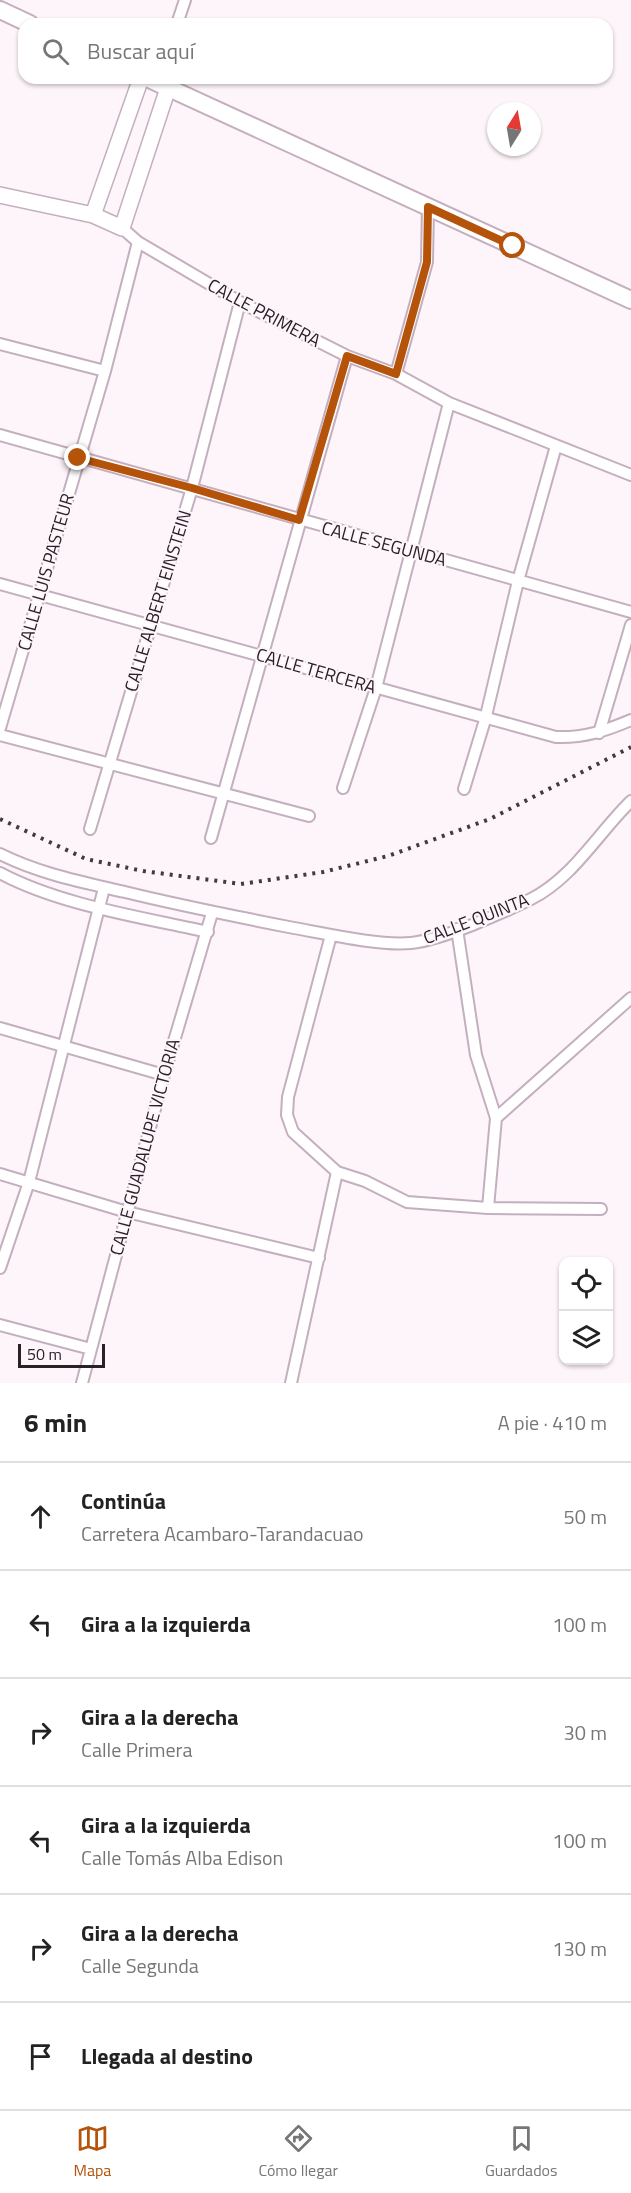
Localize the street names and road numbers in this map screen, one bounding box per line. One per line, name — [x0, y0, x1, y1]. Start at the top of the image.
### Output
street label: CALLE PRIMERA — [203, 271, 326, 354]
street label: CALLE LUIS PASTEUR — [10, 490, 81, 654]
street label: CALLE ALBERT EINSTEIN — [117, 507, 198, 695]
street label: CALLE SEGUNDA — [319, 514, 450, 573]
street label: CALLE TERCERA — [253, 641, 380, 701]
street label: CALLE QUINTA — [419, 886, 533, 951]
street label: CALLE GUADALUPE VICTORIA — [103, 1035, 187, 1258]

